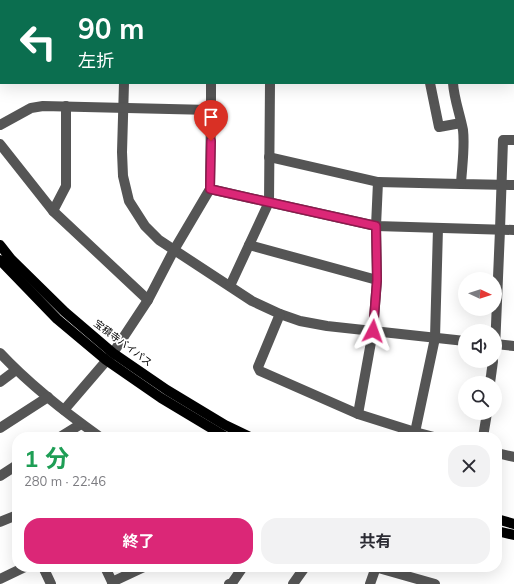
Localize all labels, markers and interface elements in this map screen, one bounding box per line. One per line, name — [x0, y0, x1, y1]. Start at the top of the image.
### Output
text: 90 m — [78, 11, 144, 46]
icon: left — [12, 16, 64, 68]
text: 左折 — [78, 49, 114, 72]
pin — [194, 100, 228, 141]
icon: arrive — [200, 106, 222, 128]
north arrow — [458, 272, 502, 316]
map controls — [458, 272, 502, 420]
position arrow — [352, 310, 394, 352]
street label: 宝積寺バイパス — [91, 317, 155, 369]
button: sound — [458, 324, 502, 368]
button: search — [458, 376, 502, 420]
text: 1 分 — [24, 443, 69, 473]
button: close — [448, 445, 490, 487]
text: 280 m · 22:46 — [24, 473, 106, 489]
button: 終了 — [24, 518, 253, 564]
button: 共有 — [261, 518, 490, 564]

